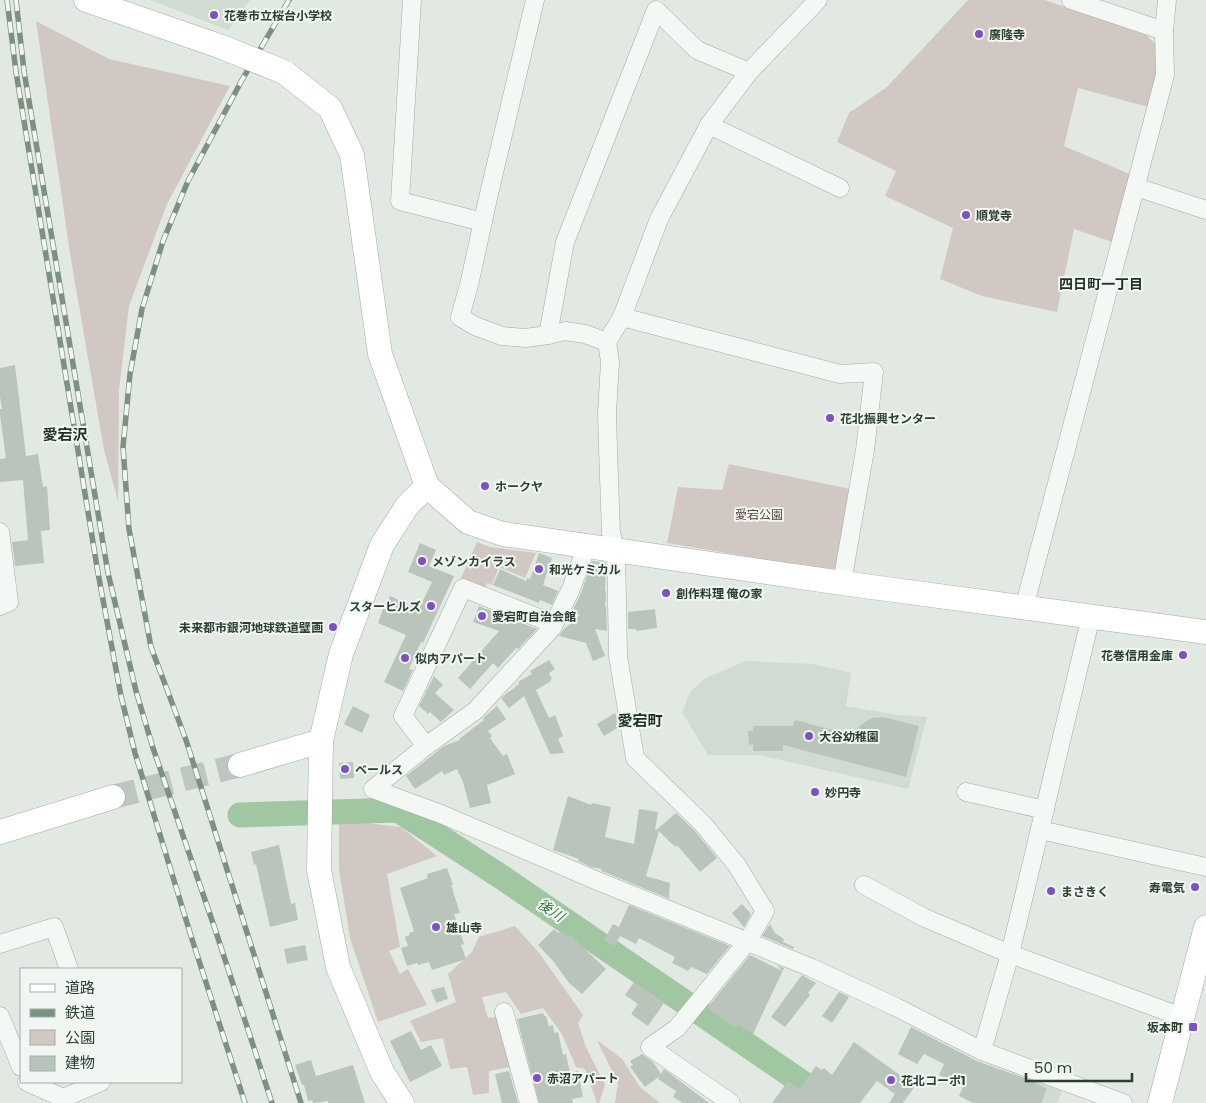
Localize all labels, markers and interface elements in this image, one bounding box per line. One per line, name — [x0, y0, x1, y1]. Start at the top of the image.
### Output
place label: 花巻市立桜台小学校 — [224, 7, 332, 24]
marker: 花巻市立桜台小学校 — [208, 9, 220, 21]
place label: 廣隆寺 — [989, 26, 1025, 43]
marker: 廣隆寺 — [973, 28, 985, 40]
place label: 順覚寺 — [976, 207, 1012, 224]
marker: 順覚寺 — [960, 209, 972, 221]
district label: 四日町一丁目 — [1059, 274, 1143, 294]
place label: 花北振興センター — [840, 410, 936, 427]
marker: 花北振興センター — [824, 412, 836, 424]
district label: 愛宕沢 — [42, 424, 88, 445]
place label: ホークヤ — [495, 478, 543, 495]
marker: ホークヤ — [479, 480, 491, 492]
park label: 愛宕公園 — [735, 506, 783, 523]
place label: メゾンカイラス — [432, 553, 516, 570]
marker: メゾンカイラス — [416, 555, 428, 567]
place label: 和光ケミカル — [549, 561, 621, 578]
marker: 和光ケミカル — [533, 563, 545, 575]
place label: 創作料理 俺の家 — [676, 585, 763, 602]
marker: 創作料理 俺の家 — [660, 587, 672, 599]
place label: スターヒルズ — [349, 598, 421, 615]
marker: スターヒルズ — [425, 600, 437, 612]
place label: 愛宕町自治会館 — [492, 608, 576, 625]
marker: 愛宕町自治会館 — [476, 610, 488, 622]
place label: 未来都市銀河地球鉄道壁画 — [179, 619, 323, 636]
marker: 未来都市銀河地球鉄道壁画 — [327, 621, 339, 633]
place label: 花巻信用金庫 — [1101, 647, 1173, 664]
marker: 花巻信用金庫 — [1177, 649, 1189, 661]
place label: 似内アパート — [415, 650, 487, 667]
marker: 似内アパート — [399, 652, 411, 664]
district label: 愛宕町 — [617, 710, 663, 731]
place label: 大谷幼稚園 — [819, 728, 879, 745]
marker: 大谷幼稚園 — [803, 730, 815, 742]
place label: ベールス — [355, 761, 403, 778]
marker: ベールス — [339, 763, 351, 775]
place label: 妙円寺 — [825, 784, 861, 801]
marker: 妙円寺 — [809, 786, 821, 798]
place label: 寿電気 — [1149, 879, 1185, 896]
marker: 寿電気 — [1189, 881, 1201, 893]
place label: まさきく — [1061, 883, 1109, 900]
marker: まさきく — [1045, 885, 1057, 897]
water label: 後川 — [534, 894, 570, 927]
place label: 雄山寺 — [446, 919, 482, 936]
marker: 雄山寺 — [430, 921, 442, 933]
legend — [20, 968, 182, 1083]
text: 道路 — [65, 977, 95, 998]
text: 鉄道 — [65, 1002, 95, 1023]
place label: 坂本町 — [1147, 1019, 1183, 1036]
marker: 坂本町 — [1187, 1021, 1199, 1033]
text: 公園 — [65, 1027, 95, 1048]
scale bar — [1026, 1050, 1132, 1082]
text: 建物 — [65, 1052, 95, 1073]
text: 50 m — [1034, 1057, 1072, 1078]
place label: 赤沼アパート — [547, 1070, 619, 1087]
marker: 赤沼アパート — [531, 1072, 543, 1084]
place label: 花北コーポ1 — [901, 1072, 966, 1089]
marker: 花北コーポ1 — [885, 1074, 897, 1086]

